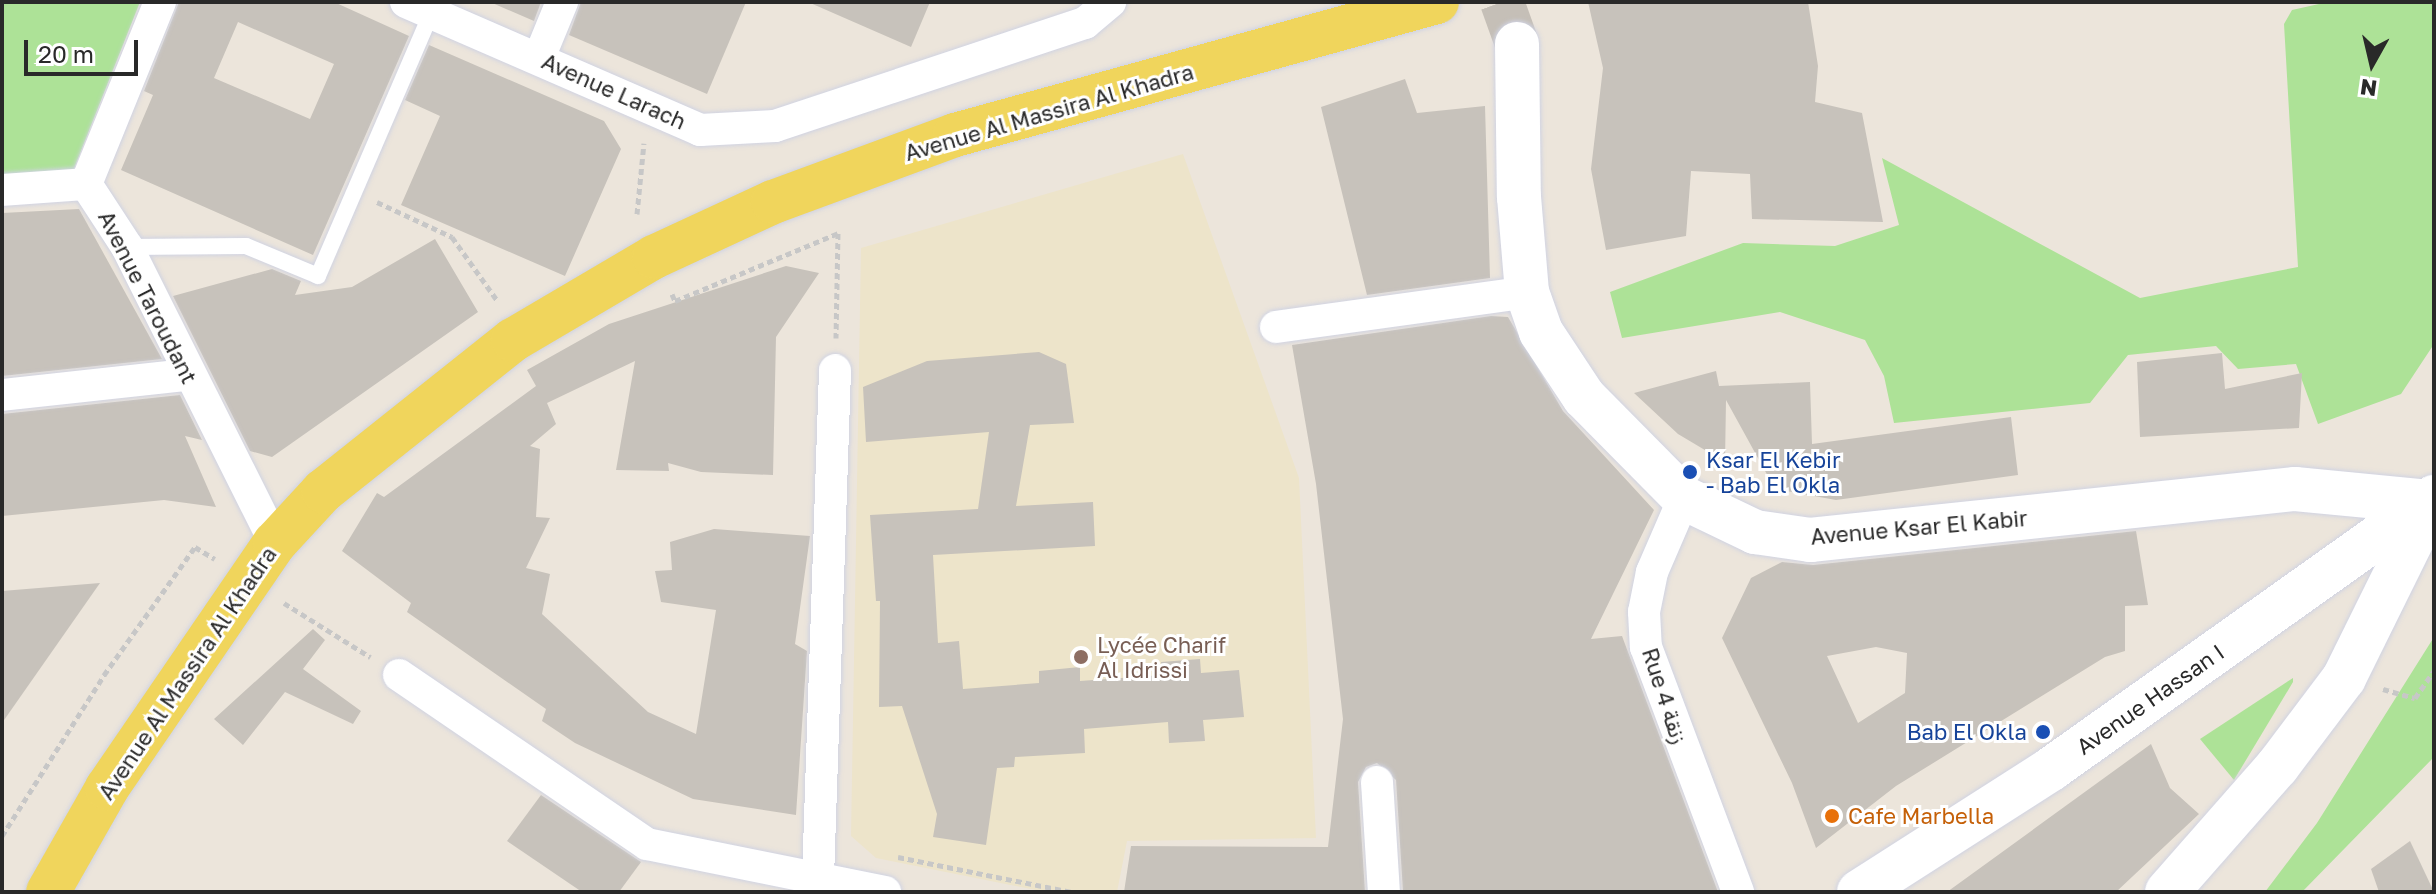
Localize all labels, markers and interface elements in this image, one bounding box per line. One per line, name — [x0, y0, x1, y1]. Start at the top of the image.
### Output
scale bar — [28, 24, 142, 74]
north arrow — [2332, 24, 2412, 104]
text: 20 m — [38, 39, 94, 68]
street label: Avenue Larach — [538, 47, 690, 135]
street label: Avenue Al Massira Al Khadra — [902, 58, 1196, 166]
text: N — [2358, 74, 2379, 103]
street label: Avenue Taroudant — [93, 206, 203, 388]
place label: Ksar El Kebir - Bab El Okla — [1706, 446, 1841, 498]
marker: Ksar El Kebir - Bab El Okla — [1681, 463, 1699, 481]
street label: Avenue Ksar El Kabir — [1809, 504, 2029, 550]
street label: Avenue Al Massira Al Khadra — [92, 542, 282, 804]
place label: Lycée Charif Al Idrissi — [1097, 631, 1226, 682]
street label: Avenue Hassan I — [2071, 638, 2229, 760]
street label: Rue 4 زنقة — [1637, 644, 1693, 748]
marker: Lycée Charif Al Idrissi — [1072, 648, 1090, 666]
place label: Bab El Okla — [1907, 719, 2027, 745]
marker: Bab El Okla — [2034, 723, 2052, 741]
place label: Cafe Marbella — [1848, 803, 1994, 829]
marker: Cafe Marbella — [1823, 807, 1841, 825]

